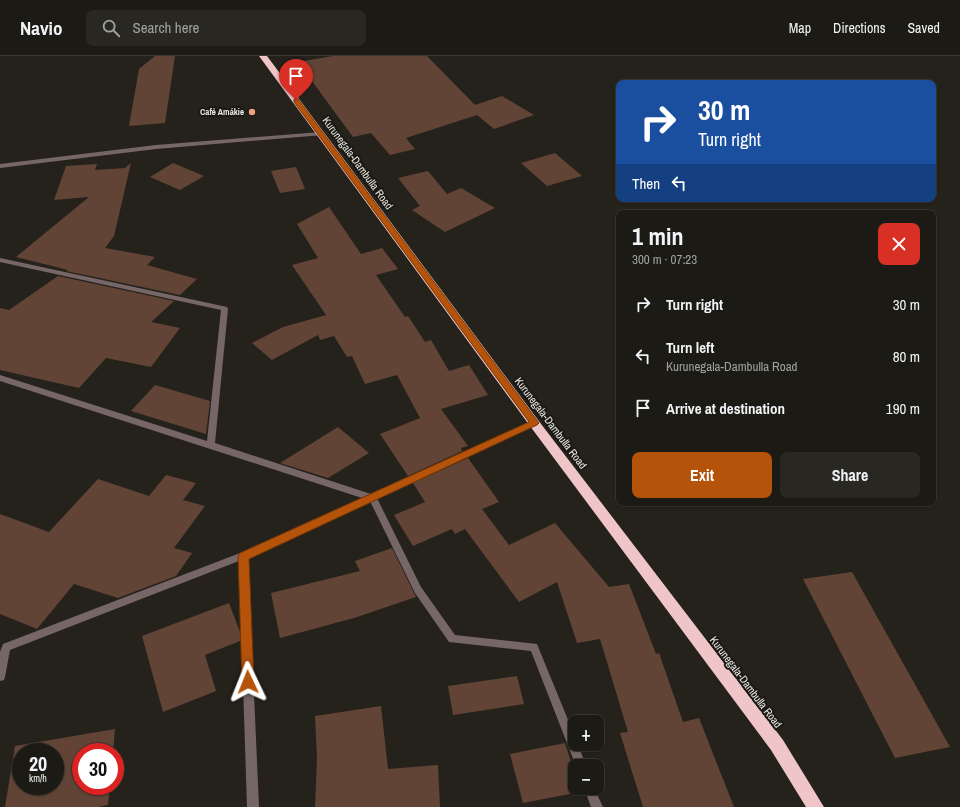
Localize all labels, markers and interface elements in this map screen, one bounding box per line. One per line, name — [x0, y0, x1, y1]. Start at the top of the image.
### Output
search box — [86, 10, 366, 46]
text: Navio — [20, 15, 62, 41]
icon: search — [100, 17, 122, 39]
text: Search here — [132, 17, 199, 38]
text: Map — [789, 19, 811, 37]
text: Directions — [833, 19, 885, 37]
text: Saved — [907, 19, 940, 37]
pin — [279, 59, 313, 100]
icon: arrive — [285, 65, 307, 87]
text: 30 m — [698, 91, 750, 129]
icon: right — [632, 96, 684, 148]
place label: Café Amákie — [200, 106, 244, 118]
marker: Café Amákie — [247, 107, 257, 117]
street label: Kurunegala-Dambulla Road — [320, 114, 396, 212]
text: Turn right — [698, 127, 761, 152]
icon: left — [668, 172, 690, 194]
text: Then — [632, 173, 660, 194]
text: 1 min — [632, 220, 683, 252]
button: close — [878, 223, 920, 265]
text: 300 m · 07:23 — [632, 251, 697, 268]
icon: right — [632, 293, 654, 315]
text: Turn right — [666, 294, 723, 315]
text: 30 m — [893, 294, 920, 315]
text: Turn left — [666, 337, 714, 358]
icon: left — [632, 345, 654, 367]
text: 80 m — [893, 346, 920, 367]
text: Kurunegala-Dambulla Road — [666, 358, 798, 375]
street label: Kurunegala-Dambulla Road — [512, 374, 590, 472]
icon: arrive — [632, 397, 654, 419]
text: Arrive at destination — [666, 398, 785, 419]
text: 190 m — [886, 398, 920, 419]
button: Exit — [632, 452, 772, 498]
button: Share — [780, 452, 920, 498]
street label: Kurunegala-Dambulla Road — [707, 633, 785, 731]
position arrow — [227, 661, 269, 703]
map controls — [568, 715, 604, 795]
button: + — [568, 715, 604, 751]
speed limit sign: 30 — [72, 743, 124, 795]
text: 20 — [29, 750, 47, 777]
button: − — [568, 759, 604, 795]
text: km/h — [29, 772, 47, 785]

